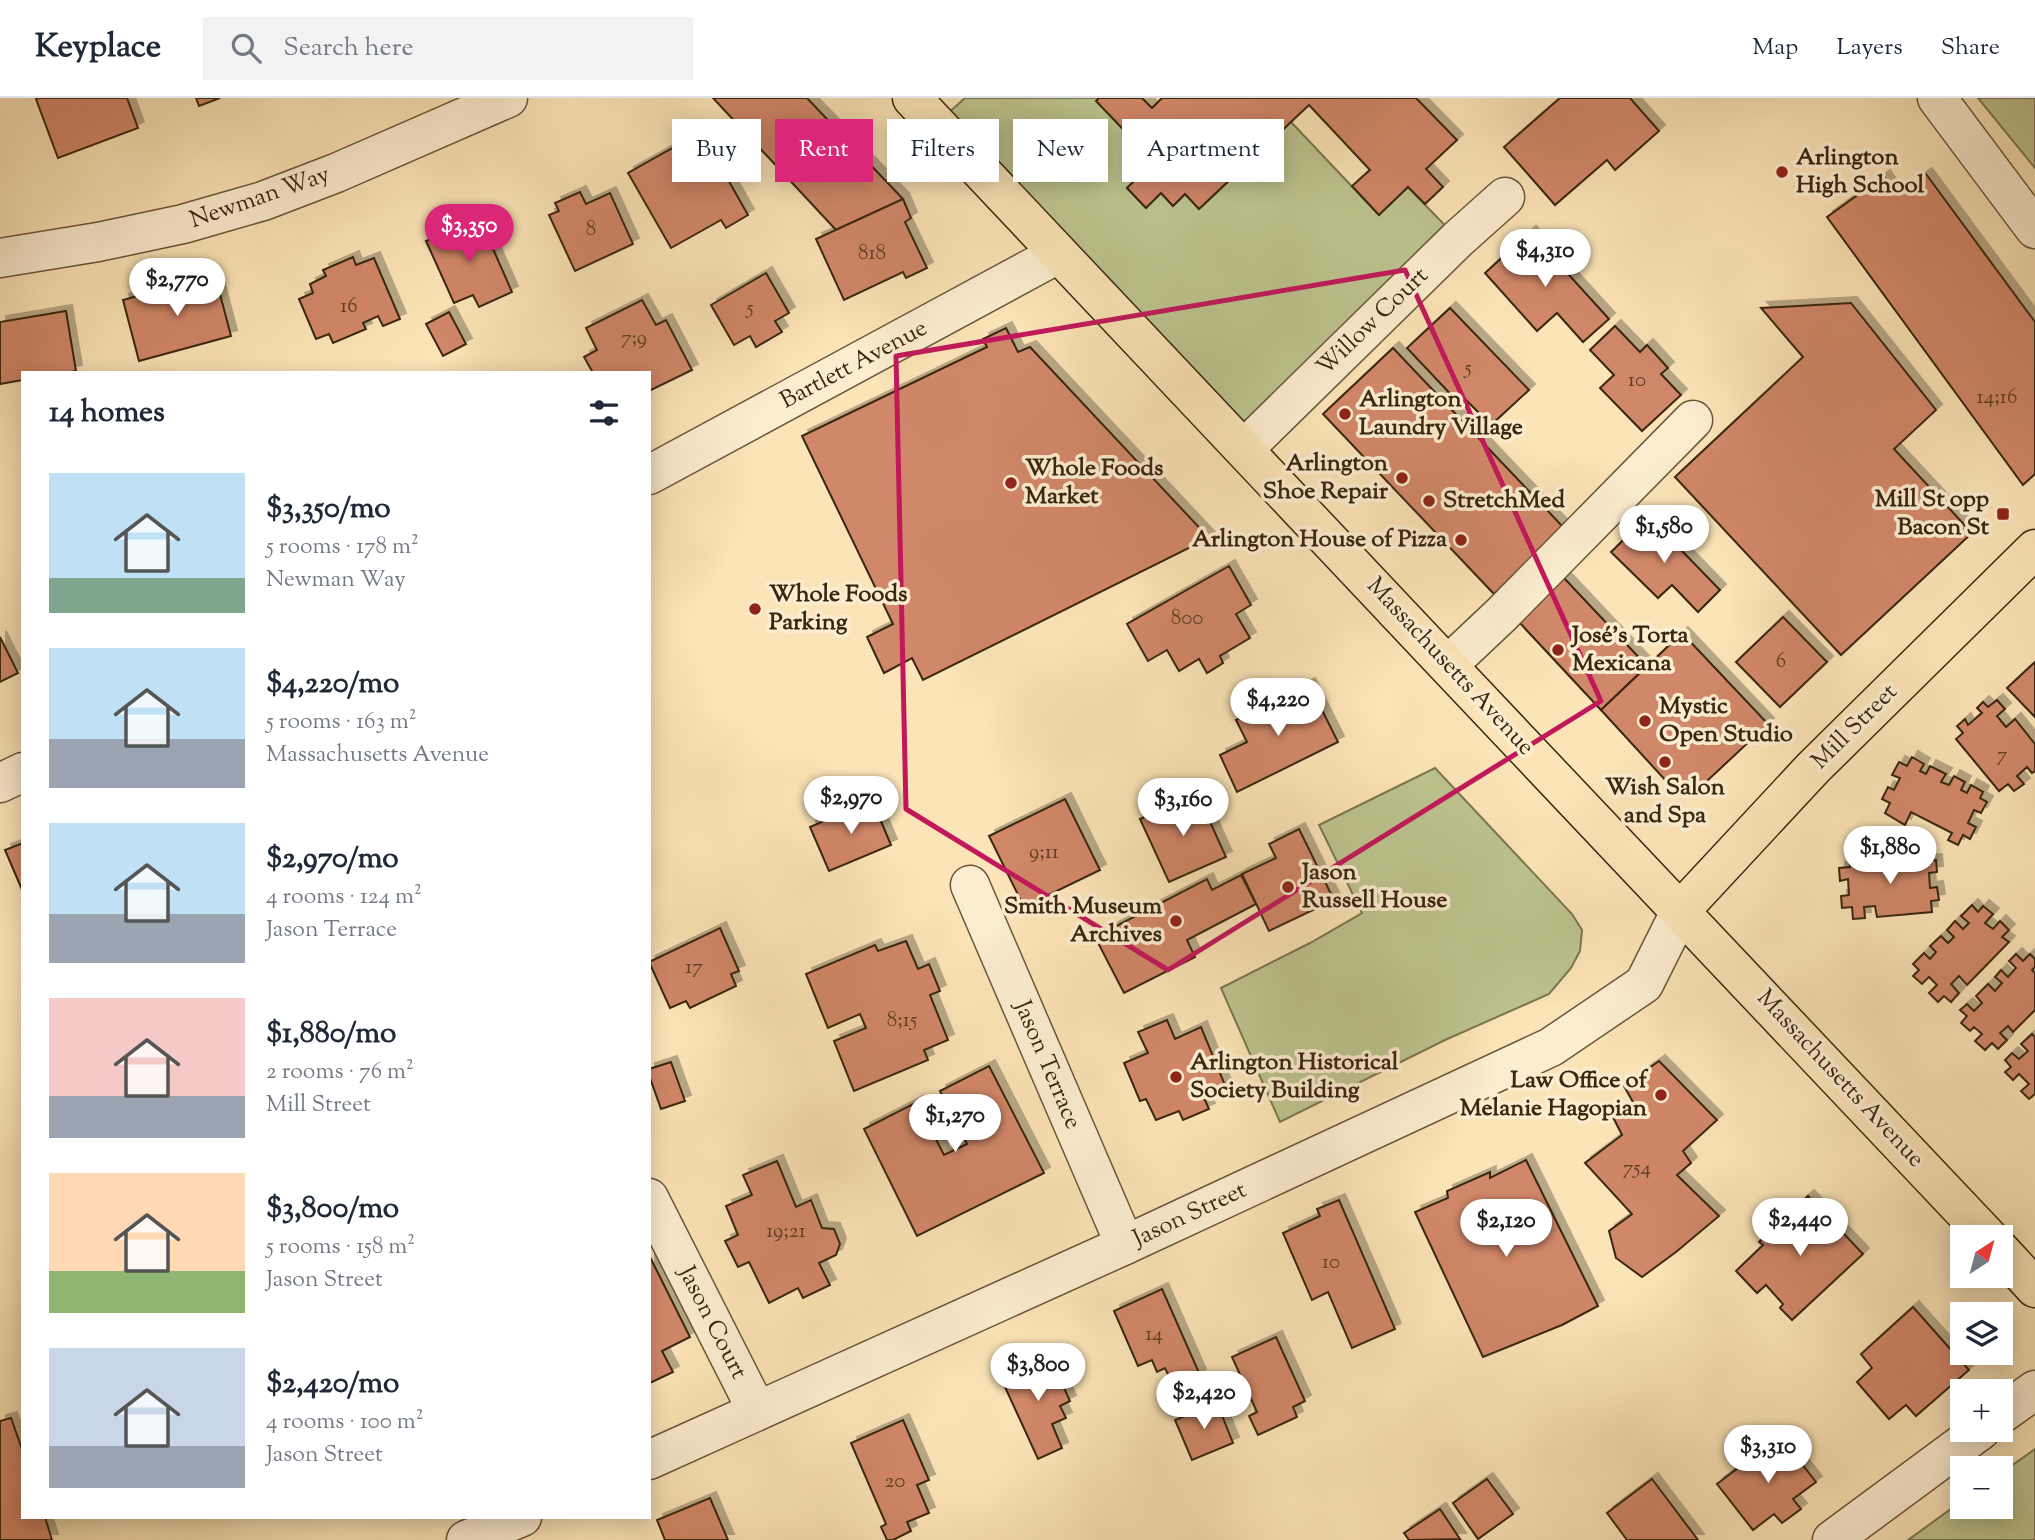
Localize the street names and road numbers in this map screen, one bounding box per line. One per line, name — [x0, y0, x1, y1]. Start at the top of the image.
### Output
street label: Newman Way — [186, 158, 334, 238]
street label: Willow Court — [1310, 260, 1436, 384]
street label: Bartlett Avenue — [774, 312, 934, 418]
street label: Massachusetts Avenue — [1358, 570, 1542, 764]
street label: Mill Street — [1804, 676, 1906, 778]
street label: Massachusetts Avenue — [1748, 982, 1932, 1176]
street label: Jason Terrace — [1004, 994, 1089, 1135]
street label: Jason Street — [1126, 1174, 1252, 1257]
street label: Jason Court — [668, 1259, 755, 1385]

